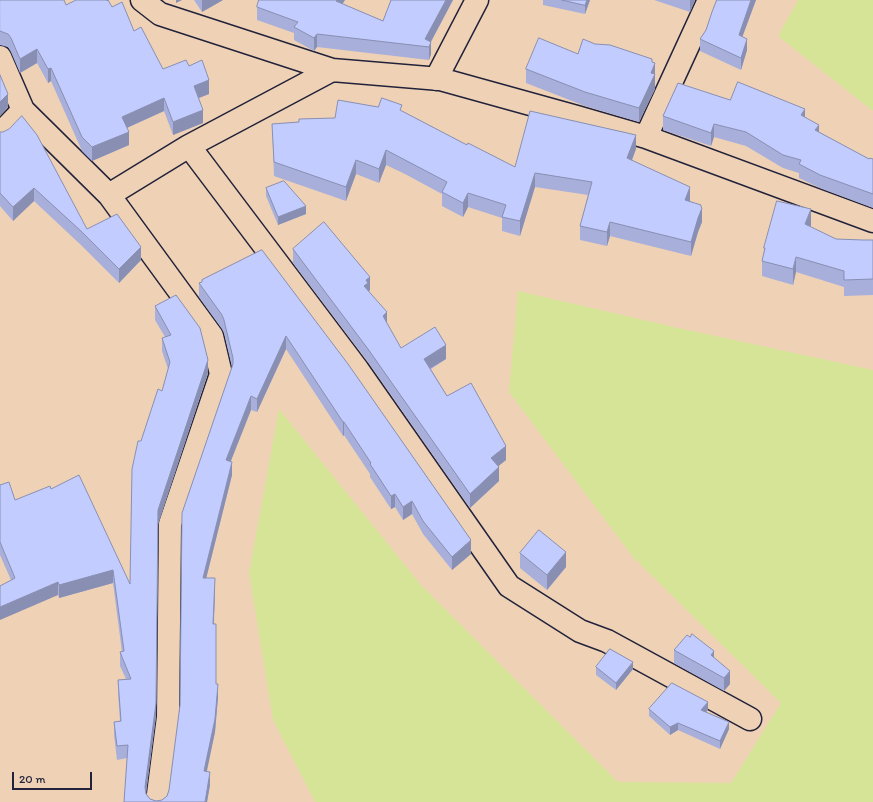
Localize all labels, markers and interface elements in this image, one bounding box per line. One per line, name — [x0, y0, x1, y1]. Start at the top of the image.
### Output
scale bar — [14, 764, 94, 790]
text: 20 m — [19, 772, 46, 786]

